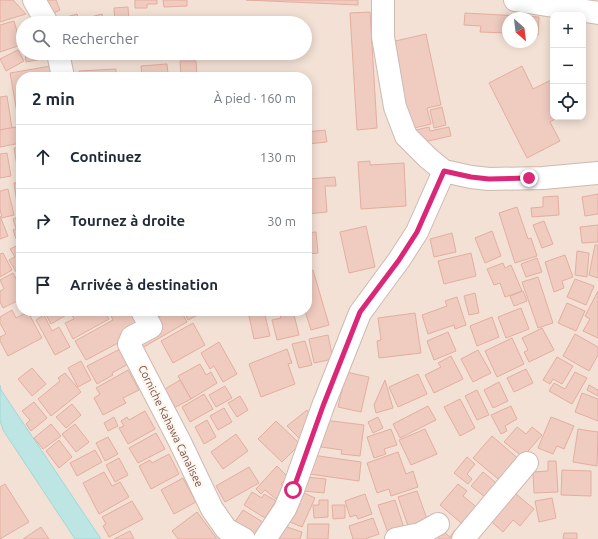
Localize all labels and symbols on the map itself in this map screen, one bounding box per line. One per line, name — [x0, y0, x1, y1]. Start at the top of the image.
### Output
north arrow — [502, 12, 538, 48]
route end — [520, 169, 538, 187]
street label: Corniche Kahawa Canalisee — [136, 363, 206, 489]
route start — [284, 481, 302, 499]

